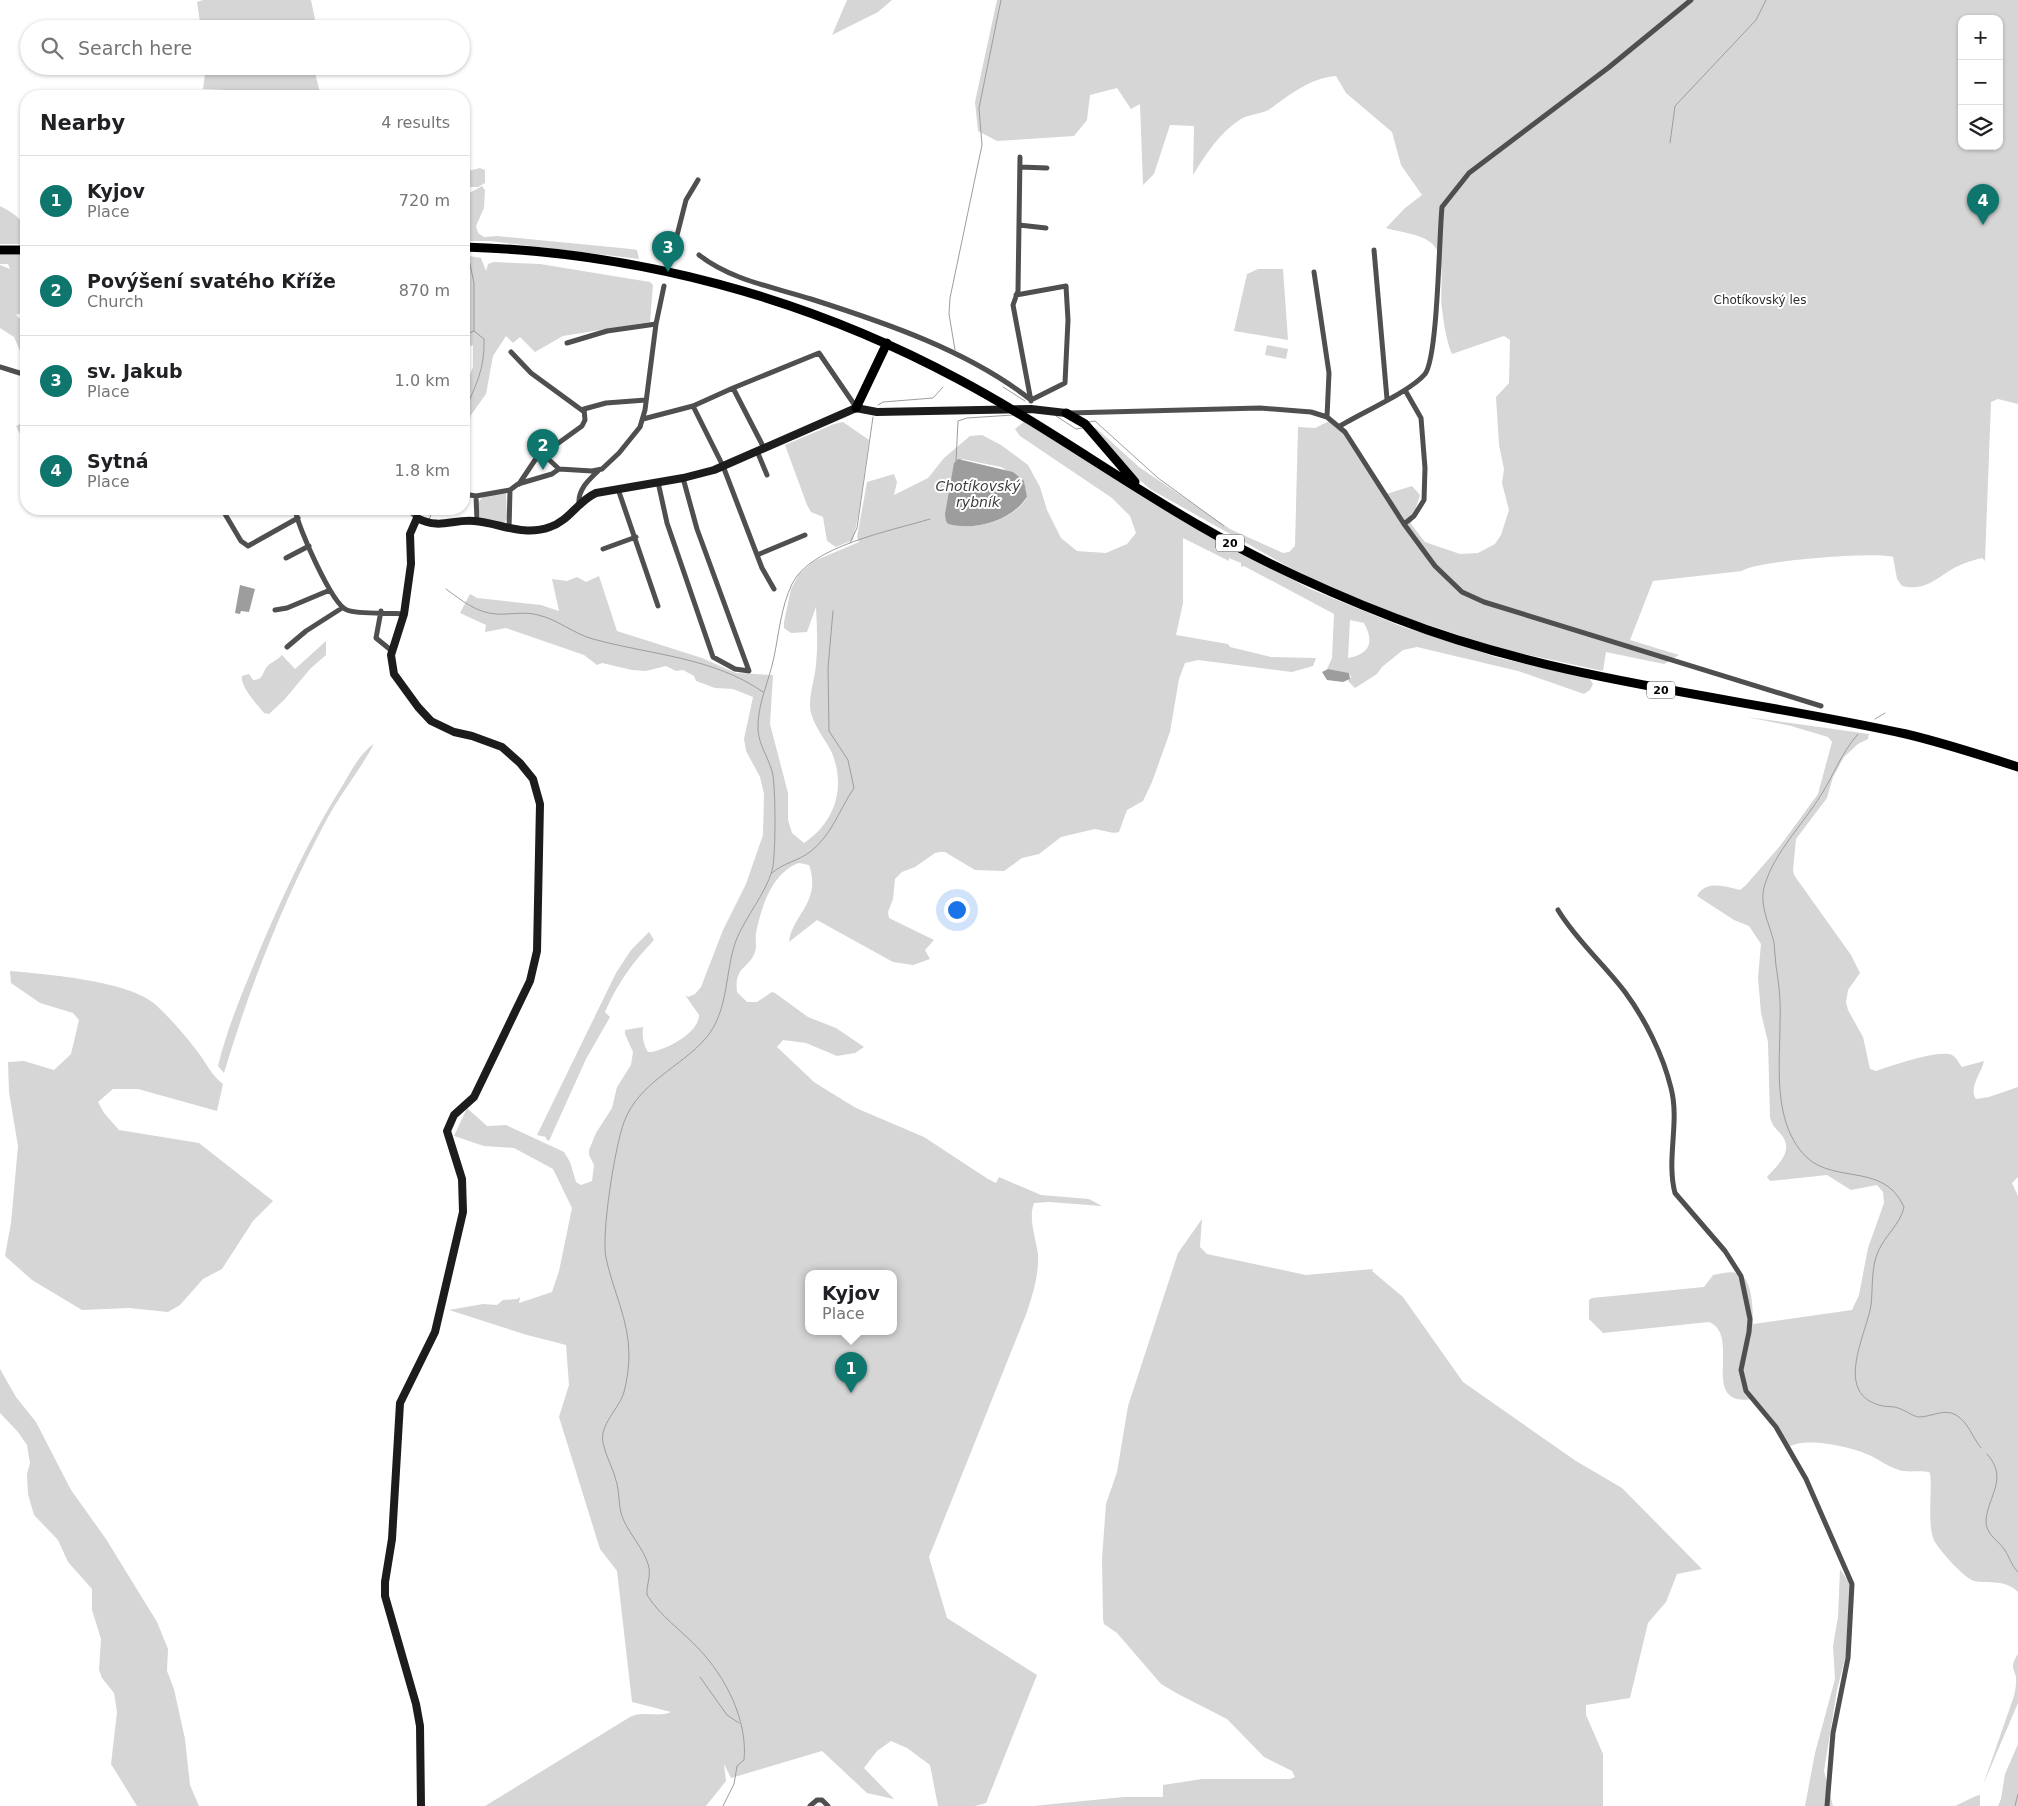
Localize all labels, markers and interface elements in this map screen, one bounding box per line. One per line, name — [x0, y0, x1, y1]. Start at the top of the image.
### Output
map controls — [1958, 15, 2003, 150]
button: + — [1958, 15, 2003, 60]
search box — [20, 20, 470, 75]
icon: search — [38, 34, 66, 62]
text: Search here — [78, 37, 192, 59]
button: − — [1958, 60, 2003, 105]
button: layers — [1958, 105, 2003, 150]
text: Nearby — [40, 111, 125, 135]
text: 4 results — [381, 113, 450, 132]
text: Kyjov — [87, 180, 145, 202]
pin: 4 — [1967, 184, 1999, 225]
text: 1 — [50, 191, 62, 210]
text: 720 m — [399, 191, 450, 210]
text: Place — [87, 202, 130, 221]
pin: 3 — [652, 231, 684, 272]
text: Povýšení svatého Kříže — [87, 270, 336, 292]
text: 2 — [50, 281, 62, 300]
text: 870 m — [399, 281, 450, 300]
text: Church — [87, 292, 144, 311]
park label: Chotíkovský les — [1714, 293, 1807, 307]
text: sv. Jakub — [87, 360, 183, 382]
text: 3 — [50, 371, 62, 390]
text: 1.0 km — [395, 371, 450, 390]
text: Place — [87, 382, 130, 401]
pin: 2 — [527, 429, 559, 470]
text: Sytná — [87, 450, 149, 472]
text: 4 — [50, 461, 62, 480]
text: 1.8 km — [395, 461, 450, 480]
text: Place — [87, 472, 130, 491]
water label: Chotíkovský rybník — [935, 478, 1021, 510]
road number: 20 — [1216, 534, 1244, 552]
road number: 20 — [1647, 682, 1675, 698]
your location — [944, 897, 970, 923]
popup — [805, 1270, 897, 1335]
text: Kyjov — [822, 1282, 880, 1304]
text: Place — [822, 1304, 865, 1323]
pin: 1 — [835, 1352, 867, 1393]

